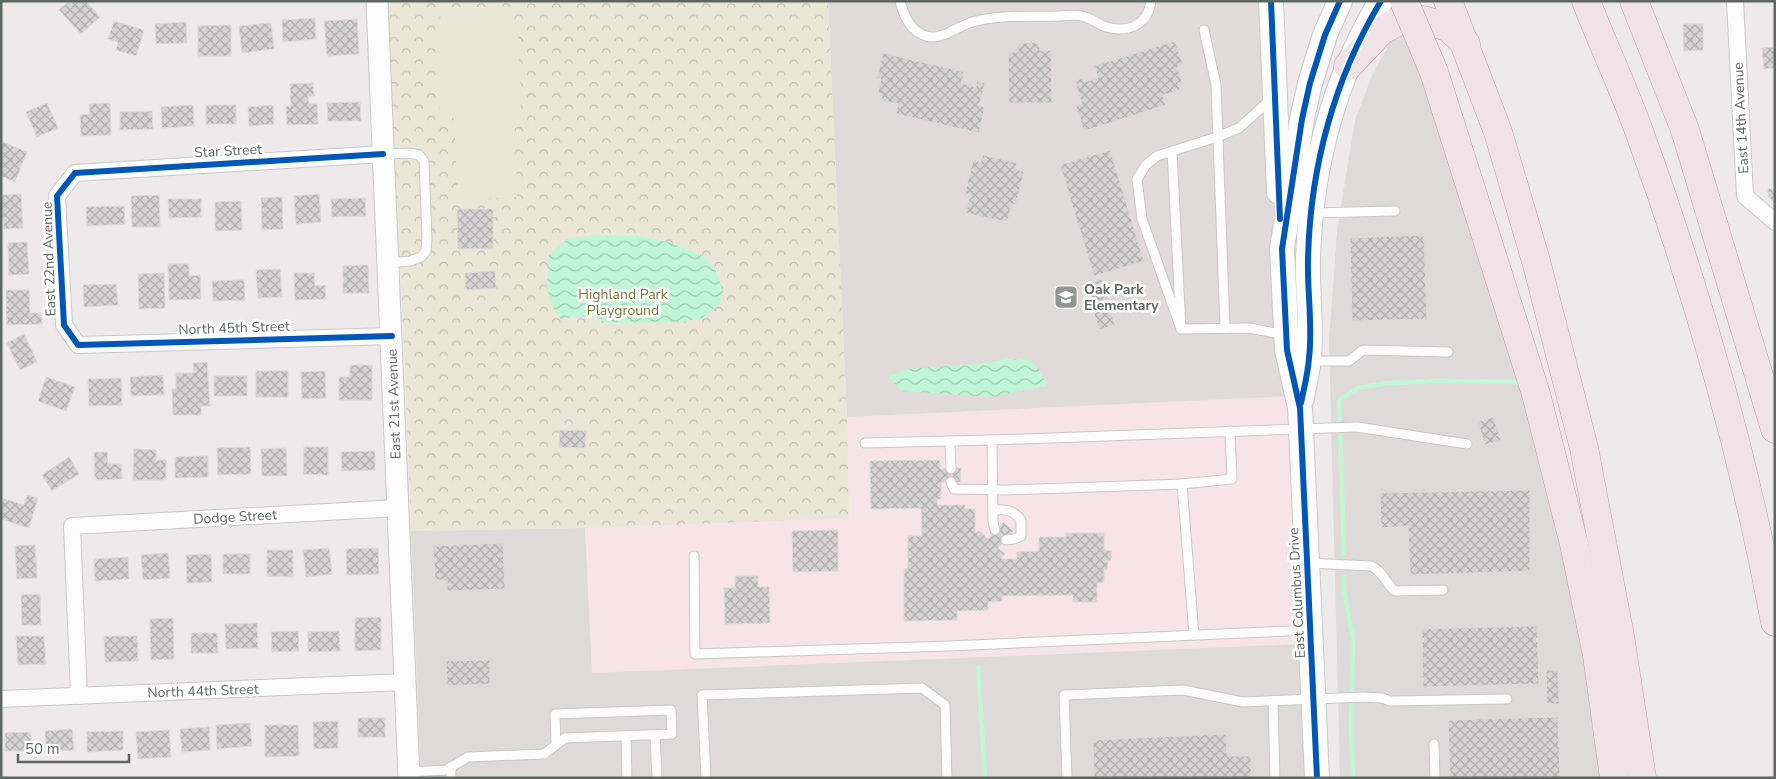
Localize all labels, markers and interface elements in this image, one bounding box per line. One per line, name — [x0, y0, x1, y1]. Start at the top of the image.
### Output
street label: East 14th Avenue — [1729, 62, 1753, 174]
street label: Star Street — [194, 140, 262, 162]
street label: East 22nd Avenue — [38, 201, 60, 317]
place label: Oak Park Elementary — [1084, 280, 1159, 315]
school or university icon: Oak Park Elementary — [1053, 284, 1079, 310]
park label: Highland Park Playground — [578, 285, 669, 320]
street label: North 45th Street — [178, 317, 290, 339]
street label: East 21st Avenue — [383, 349, 405, 459]
street label: Dodge Street — [193, 505, 277, 529]
street label: East Columbus Drive — [1284, 527, 1310, 659]
street label: North 44th Street — [147, 680, 259, 702]
scale bar — [18, 732, 129, 764]
text: 50 m — [25, 739, 60, 759]

